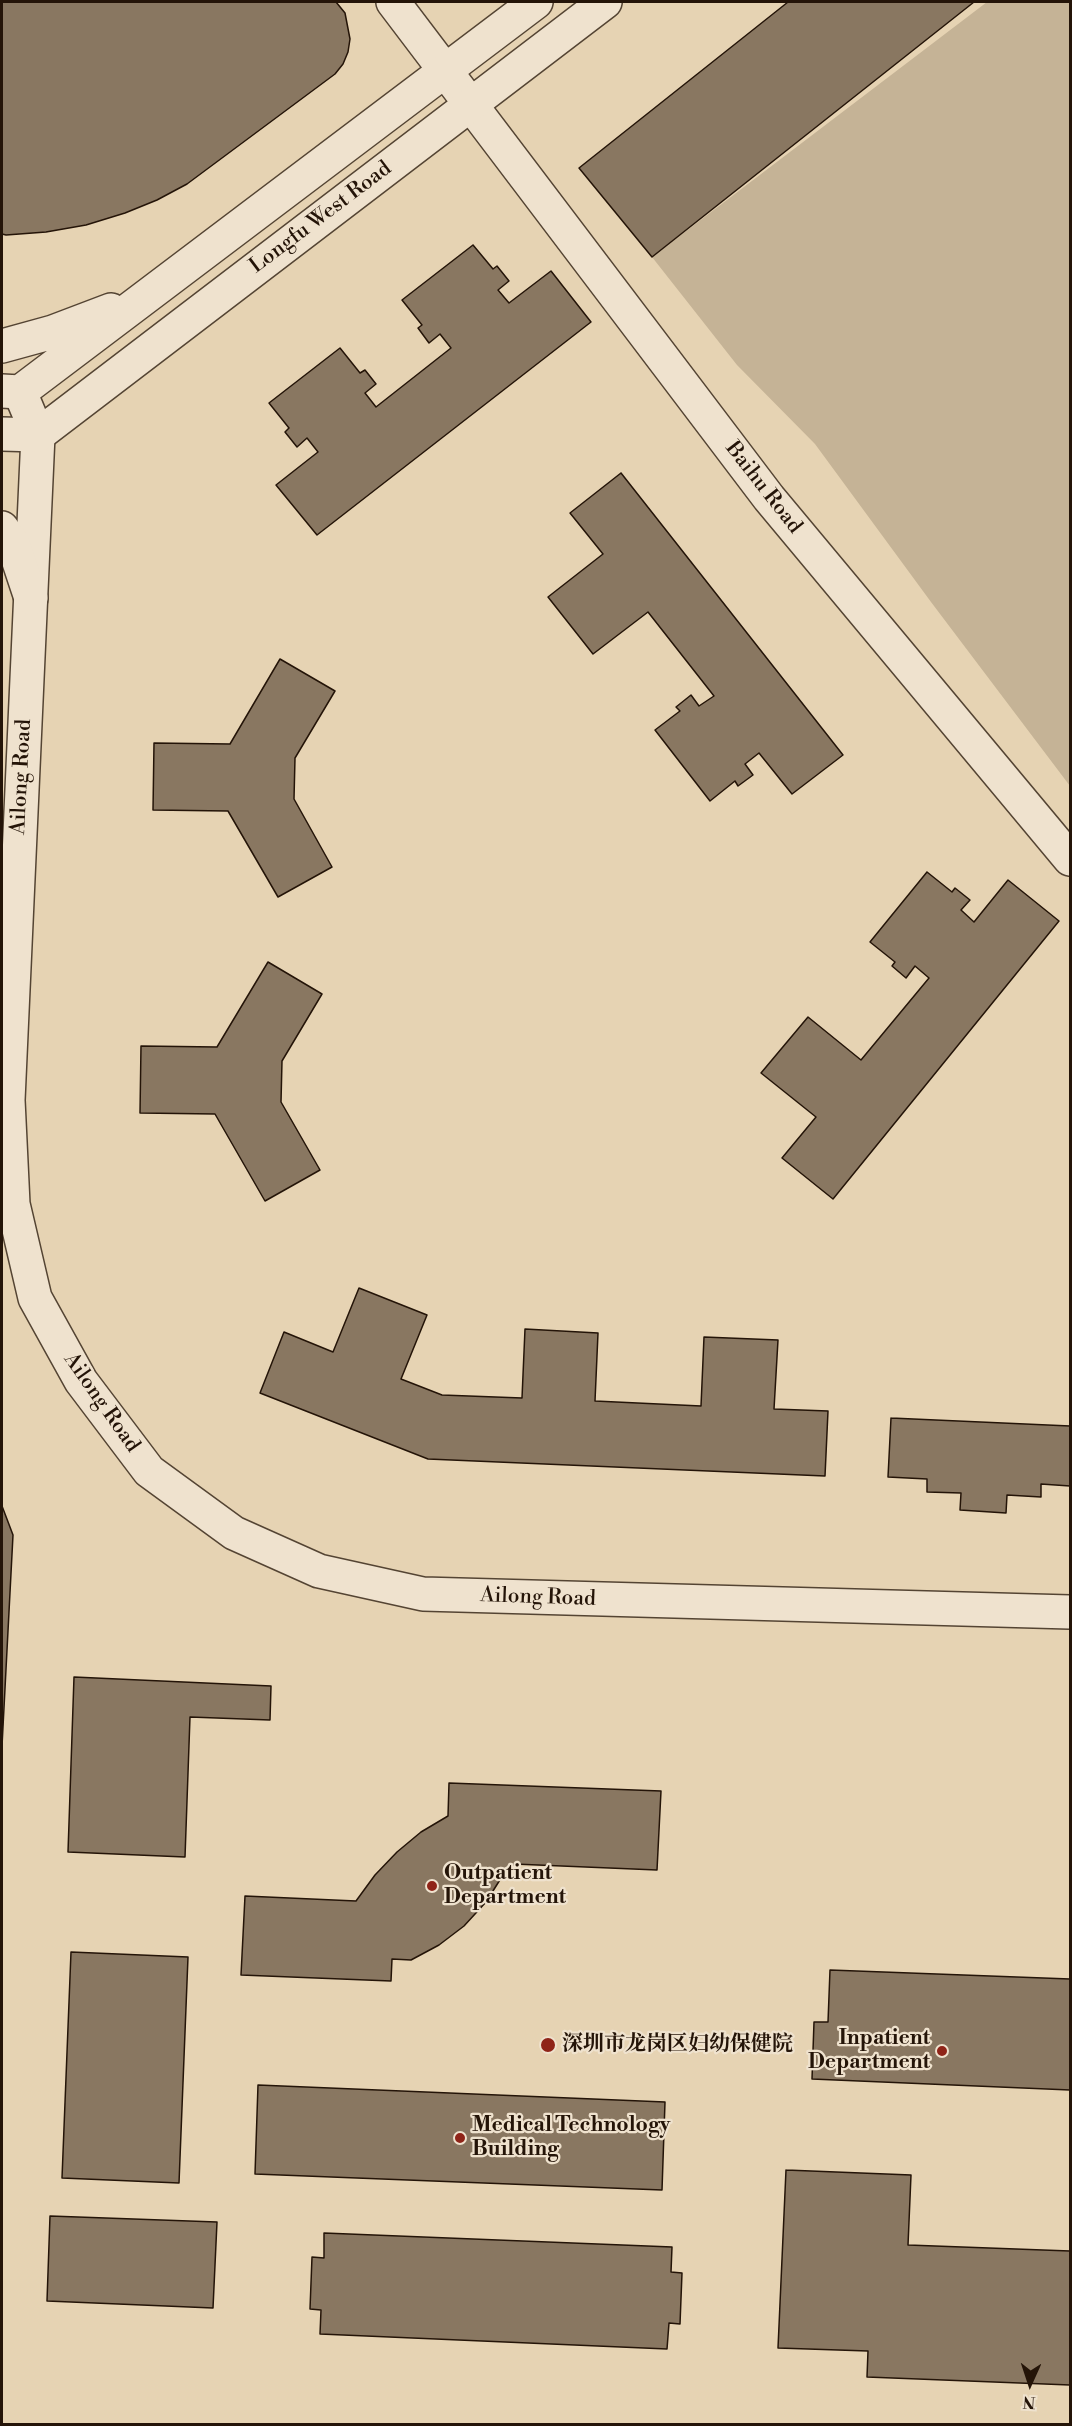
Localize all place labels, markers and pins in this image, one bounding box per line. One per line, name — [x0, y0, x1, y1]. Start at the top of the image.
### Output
place label: Outpatient Department — [444, 1861, 566, 1911]
marker: Outpatient Department — [425, 1879, 439, 1893]
place label: Inpatient Department — [808, 2026, 930, 2076]
place label: 深圳市龙岗区妇幼保健院 — [562, 2032, 793, 2058]
marker: 深圳市龙岗区妇幼保健院 — [539, 2036, 557, 2054]
marker: Inpatient Department — [935, 2044, 949, 2058]
place label: Medical Technology Building — [472, 2113, 670, 2163]
marker: Medical Technology Building — [453, 2131, 467, 2145]

